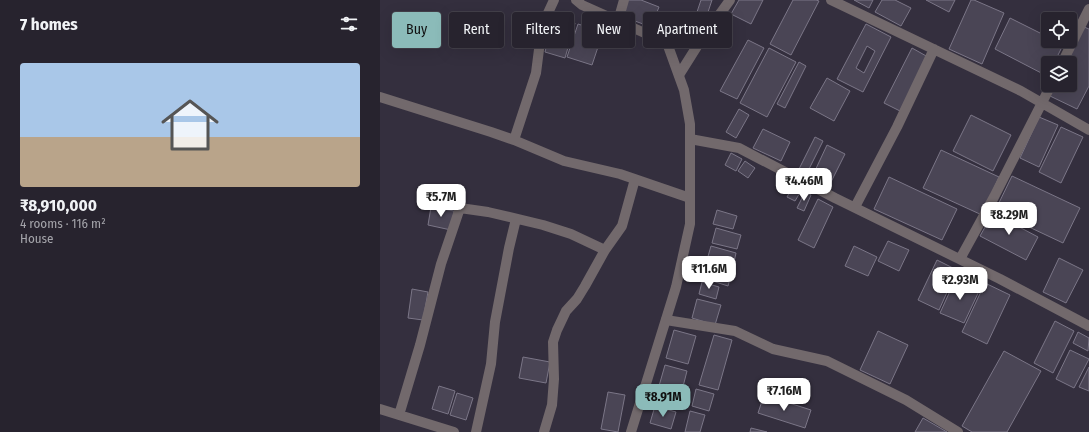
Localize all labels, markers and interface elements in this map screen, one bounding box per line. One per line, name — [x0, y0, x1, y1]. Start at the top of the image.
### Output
chip: Buy — [392, 12, 441, 48]
chip: Rent — [449, 12, 504, 48]
chip: Filters — [512, 12, 574, 48]
chip: New — [582, 12, 635, 48]
chip: Apartment — [643, 12, 732, 48]
map controls — [1041, 12, 1077, 92]
button: locate — [1041, 12, 1077, 48]
icon: filters — [338, 13, 360, 35]
text: 7 homes — [20, 14, 78, 35]
button: layers — [1041, 56, 1077, 92]
icon: home — [154, 89, 226, 161]
pin: ₹4.46M — [771, 168, 837, 202]
text: ₹4.46M — [785, 173, 823, 188]
pin: ₹5.7M — [413, 184, 469, 218]
text: ₹5.7M — [426, 189, 456, 204]
text: ₹8,910,000 — [20, 195, 97, 216]
pin: ₹8.29M — [976, 202, 1042, 236]
text: ₹8.29M — [990, 207, 1028, 222]
text: 4 rooms · 116 m² — [20, 216, 106, 231]
text: House — [20, 231, 54, 246]
pin: ₹11.6M — [676, 256, 742, 290]
text: ₹11.6M — [691, 261, 727, 276]
pin: ₹2.93M — [927, 267, 993, 301]
text: ₹2.93M — [941, 272, 979, 287]
pin: ₹7.16M — [751, 378, 817, 412]
text: ₹7.16M — [766, 383, 802, 398]
pin: ₹8.91M — [630, 384, 696, 418]
text: ₹8.91M — [644, 389, 682, 404]

